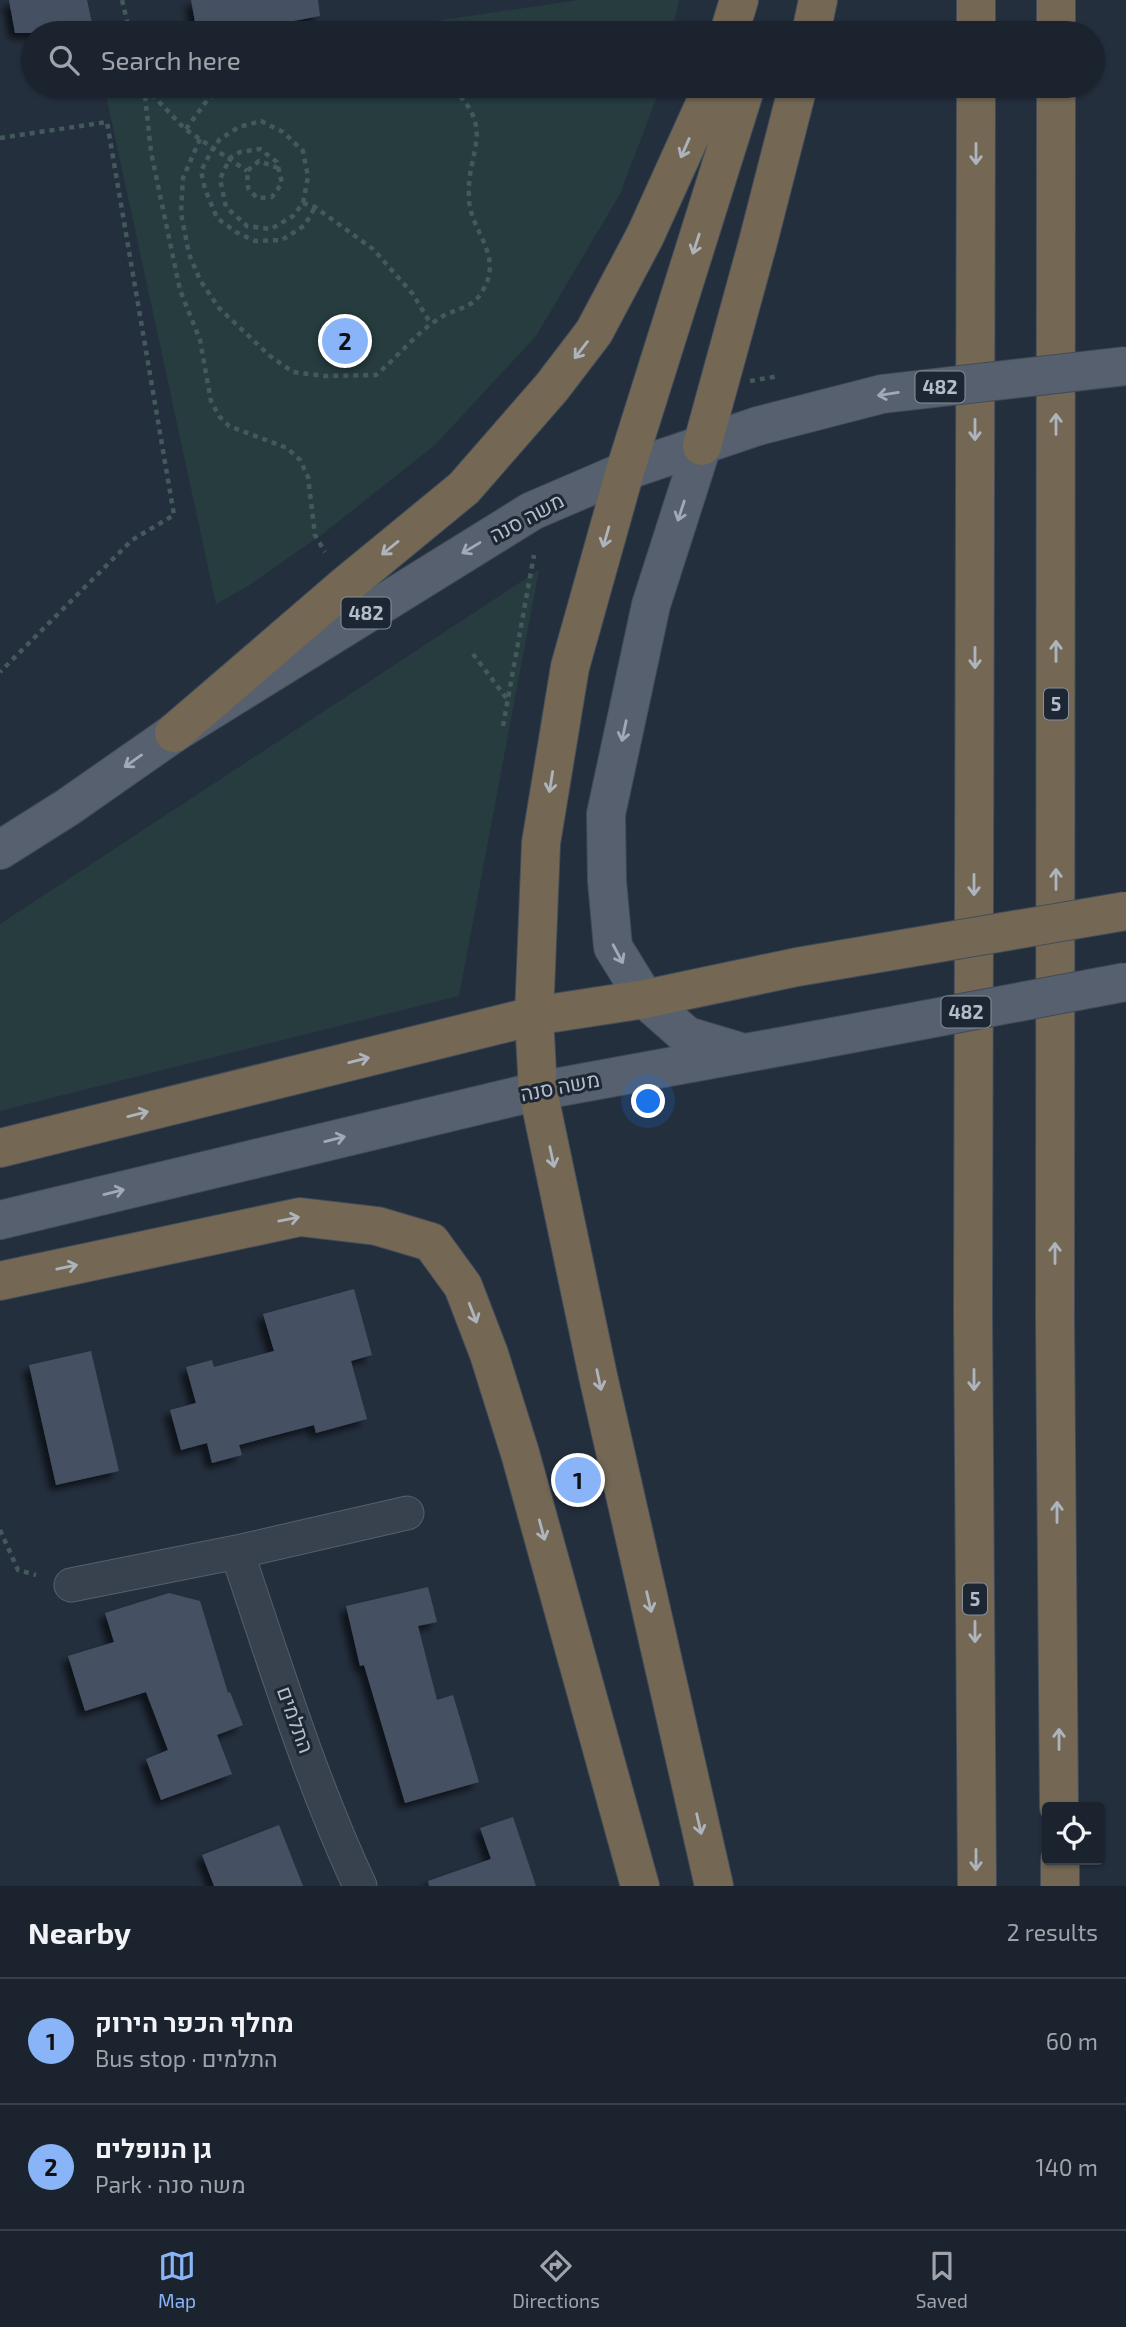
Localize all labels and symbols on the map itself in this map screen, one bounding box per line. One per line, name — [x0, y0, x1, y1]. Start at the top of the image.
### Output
one-way arrow — [678, 137, 691, 158]
one-way arrow — [969, 142, 983, 165]
one-way arrow — [689, 233, 701, 255]
pin: 2 — [322, 315, 368, 367]
one-way arrow — [573, 340, 588, 358]
road number: 482 — [916, 372, 964, 402]
one-way arrow — [877, 388, 900, 401]
one-way arrow — [1049, 413, 1063, 436]
one-way arrow — [968, 419, 982, 442]
street label: משה סנה — [485, 487, 568, 547]
one-way arrow — [674, 499, 687, 521]
one-way arrow — [599, 525, 612, 547]
one-way arrow — [381, 541, 399, 556]
one-way arrow — [461, 542, 481, 556]
road number: 482 — [342, 598, 390, 628]
one-way arrow — [1049, 640, 1063, 663]
one-way arrow — [968, 646, 982, 669]
road number: 5 — [1044, 688, 1068, 720]
one-way arrow — [617, 719, 631, 742]
one-way arrow — [124, 754, 143, 768]
one-way arrow — [544, 770, 557, 793]
one-way arrow — [1049, 868, 1063, 891]
one-way arrow — [967, 874, 981, 897]
one-way arrow — [611, 944, 625, 964]
road number: 482 — [942, 996, 990, 1028]
one-way arrow — [347, 1052, 369, 1065]
street label: משה סנה — [518, 1066, 602, 1105]
your location — [631, 1084, 665, 1118]
one-way arrow — [126, 1107, 149, 1120]
one-way arrow — [323, 1132, 346, 1145]
one-way arrow — [545, 1145, 559, 1168]
one-way arrow — [102, 1185, 125, 1198]
one-way arrow — [277, 1212, 300, 1226]
one-way arrow — [1048, 1242, 1062, 1265]
one-way arrow — [55, 1259, 78, 1273]
one-way arrow — [467, 1302, 480, 1323]
one-way arrow — [592, 1368, 606, 1391]
one-way arrow — [967, 1368, 981, 1391]
pin: 1 — [555, 1454, 601, 1506]
one-way arrow — [1050, 1500, 1064, 1523]
one-way arrow — [536, 1518, 549, 1540]
road number: 5 — [963, 1583, 987, 1614]
one-way arrow — [643, 1590, 656, 1613]
one-way arrow — [968, 1620, 982, 1643]
street label: התלמים — [273, 1683, 320, 1756]
one-way arrow — [1052, 1728, 1066, 1751]
one-way arrow — [693, 1812, 707, 1835]
one-way arrow — [969, 1848, 983, 1871]

